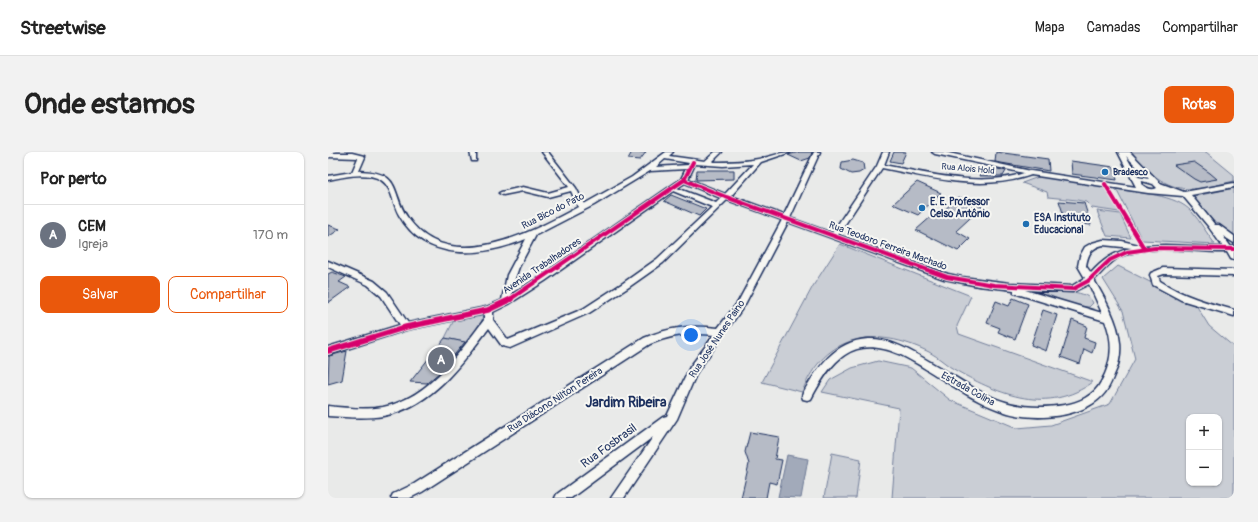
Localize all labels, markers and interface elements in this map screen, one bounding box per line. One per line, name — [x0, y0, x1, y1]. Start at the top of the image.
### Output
text: Streetwise — [20, 16, 106, 40]
text: Mapa — [1035, 19, 1064, 36]
text: Camadas — [1086, 19, 1140, 36]
text: Compartilhar — [1162, 19, 1238, 36]
button: Rotas — [1164, 86, 1234, 123]
text: Onde estamos — [24, 87, 195, 122]
street label: Rua Alois Hold — [941, 161, 995, 177]
marker: Bradesco — [1100, 167, 1110, 177]
place label: Bradesco — [1113, 167, 1148, 178]
text: Por perto — [40, 168, 107, 189]
street label: Rua Bico do Pato — [520, 190, 587, 232]
place label: E. E. Professor Celso Antônio — [930, 196, 990, 220]
marker: E. E. Professor Celso Antônio — [917, 203, 927, 213]
place label: ESA Instituto Educacional — [1034, 212, 1091, 236]
text: CEM — [78, 217, 106, 236]
street label: Rua Teodoro Ferreira Machado — [827, 219, 949, 273]
marker: ESA Instituto Educacional — [1021, 219, 1031, 229]
text: A — [49, 227, 57, 243]
text: 170 m — [253, 227, 288, 243]
street label: Avenida Trabalhadores — [501, 235, 584, 297]
text: Igreja — [78, 236, 108, 252]
button: Salvar — [40, 276, 160, 313]
button: Compartilhar — [168, 276, 288, 313]
street label: Rua José Nunes Paino — [686, 297, 748, 380]
your location — [681, 325, 701, 345]
pin: A — [428, 345, 454, 375]
street label: Rua Diácono Nilton Pereira — [505, 365, 605, 435]
street label: Estrada Colina — [939, 369, 997, 409]
district label: Jardim Ribeira — [586, 394, 667, 411]
map controls — [1186, 414, 1222, 486]
button: + — [1186, 414, 1222, 450]
street label: Rua Fosbrasil — [578, 421, 640, 471]
button: − — [1186, 450, 1222, 486]

